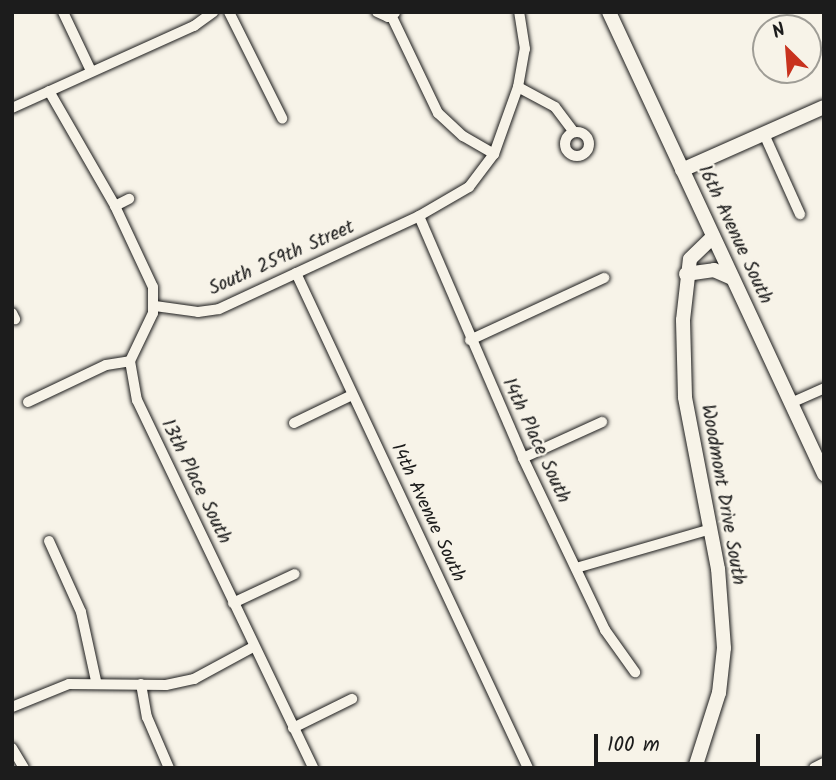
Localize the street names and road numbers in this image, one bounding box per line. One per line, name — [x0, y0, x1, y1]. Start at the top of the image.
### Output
street label: 16th Avenue South — [692, 162, 776, 308]
street label: South 259th Street — [206, 217, 358, 301]
street label: 14th Place South — [496, 375, 574, 507]
street label: Woodmont Drive South — [695, 403, 749, 587]
street label: 13th Place South — [155, 416, 235, 548]
street label: 14th Avenue South — [385, 440, 469, 586]

